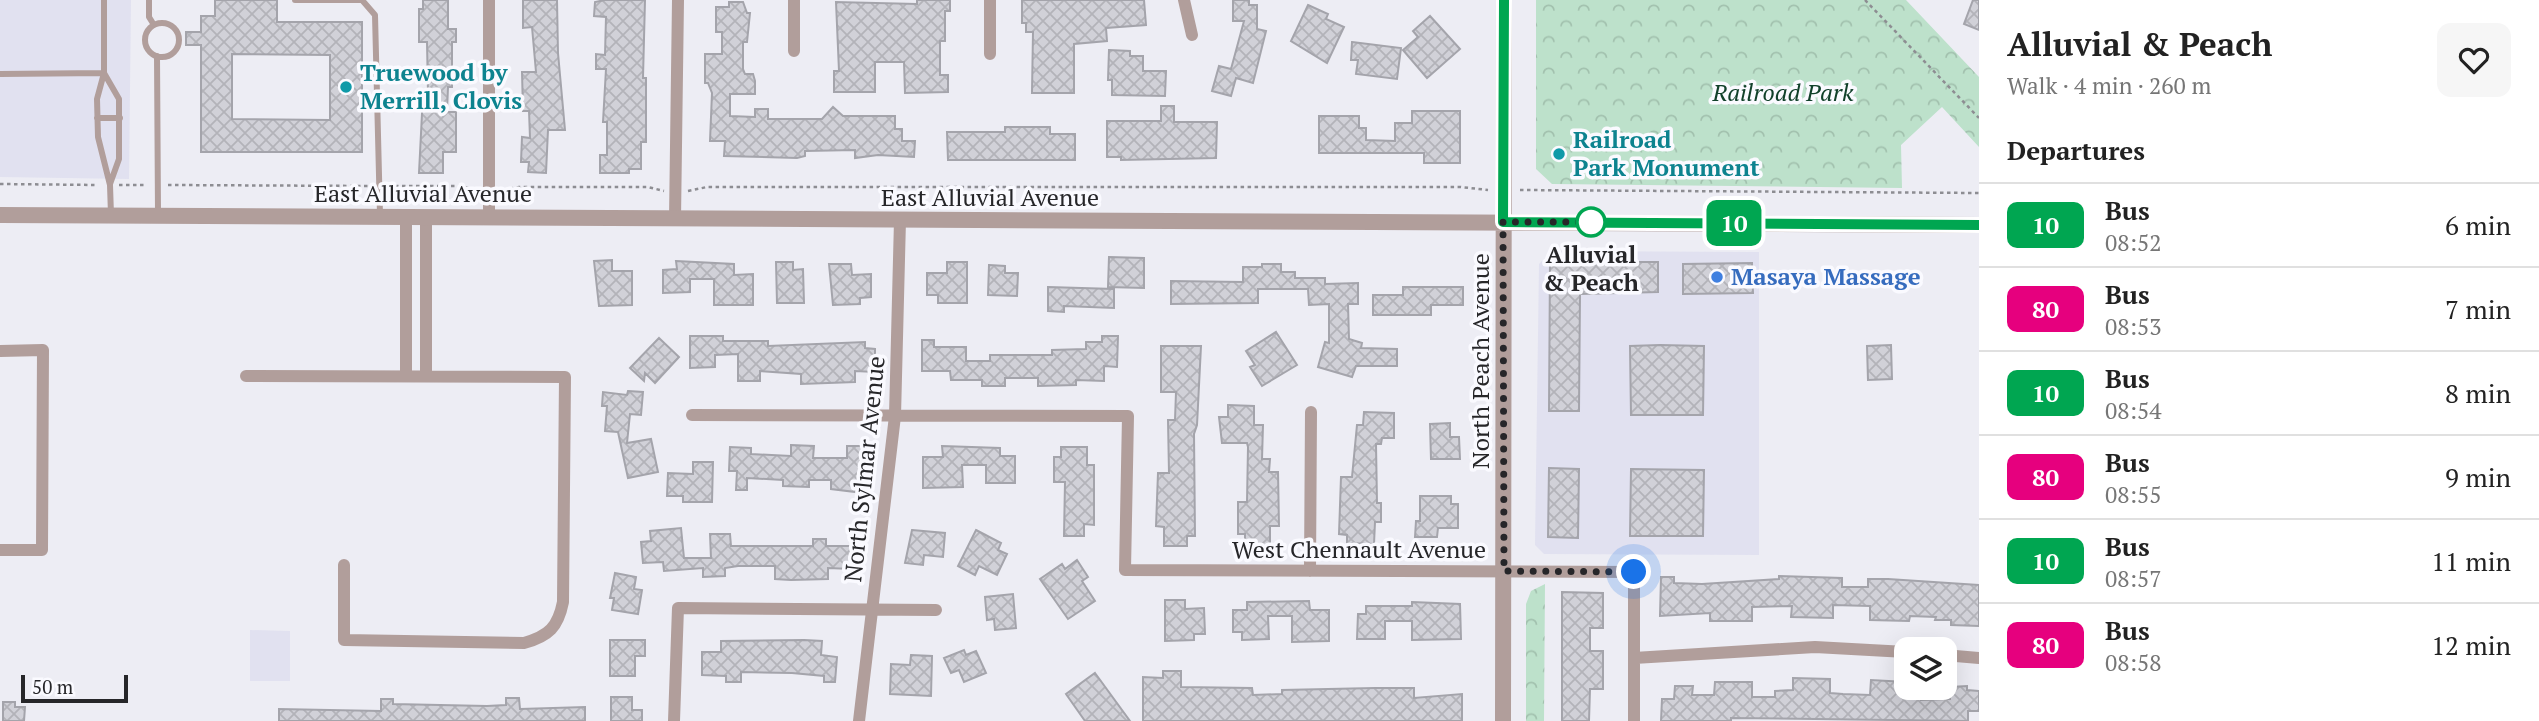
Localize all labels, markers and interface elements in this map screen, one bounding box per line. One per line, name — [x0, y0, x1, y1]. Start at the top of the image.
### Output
text: Alluvial & Peach — [2007, 22, 2272, 65]
button: heart — [2437, 23, 2511, 97]
place label: Truewood by Merrill, Clovis — [360, 56, 522, 116]
text: Walk · 4 min · 260 m — [2007, 70, 2211, 101]
park label: Railroad Park — [1711, 76, 1854, 108]
marker: Truewood by Merrill, Clovis — [338, 79, 354, 95]
place label: Railroad Park Monument — [1573, 123, 1760, 183]
text: Departures — [2007, 133, 2145, 167]
marker: Railroad Park Monument — [1551, 146, 1567, 162]
street label: East Alluvial Avenue — [314, 177, 532, 209]
street label: East Alluvial Avenue — [881, 181, 1099, 213]
text: Bus — [2105, 193, 2150, 227]
line badge: 10 — [1702, 200, 1766, 246]
marker: Alluvial & Peach — [1576, 207, 1606, 237]
text: 10 — [1720, 207, 1748, 239]
text: 6 min — [2445, 208, 2511, 242]
text: 10 — [2032, 209, 2059, 241]
text: 08:52 — [2105, 227, 2162, 258]
place label: Alluvial & Peach — [1543, 238, 1640, 298]
street label: North Peach Avenue — [1464, 253, 1496, 469]
place label: Masaya Massage — [1731, 260, 1921, 292]
marker: Masaya Massage — [1709, 269, 1725, 285]
text: Bus — [2105, 277, 2150, 311]
text: 7 min — [2445, 292, 2511, 326]
text: 80 — [2032, 293, 2059, 325]
text: 08:53 — [2105, 311, 2162, 342]
street label: North Sylmar Avenue — [836, 354, 892, 583]
text: Bus — [2105, 361, 2150, 395]
text: 8 min — [2445, 376, 2511, 410]
text: 10 — [2032, 377, 2059, 409]
text: 08:54 — [2105, 395, 2162, 426]
text: Bus — [2105, 445, 2150, 479]
text: 9 min — [2445, 460, 2511, 494]
text: 80 — [2032, 461, 2059, 493]
text: 08:55 — [2105, 479, 2162, 510]
text: Bus — [2105, 529, 2150, 563]
street label: West Chennault Avenue — [1232, 533, 1486, 565]
text: 11 min — [2431, 544, 2511, 578]
text: 10 — [2032, 545, 2059, 577]
your location — [1616, 554, 1651, 589]
text: 08:57 — [2105, 563, 2162, 594]
text: Bus — [2105, 613, 2150, 647]
text: 12 min — [2431, 628, 2511, 662]
text: 80 — [2032, 629, 2059, 661]
map controls — [1894, 637, 1957, 700]
button: layers — [1894, 637, 1957, 700]
text: 08:58 — [2105, 647, 2162, 678]
scale bar — [21, 672, 128, 704]
text: 50 m — [32, 674, 73, 699]

